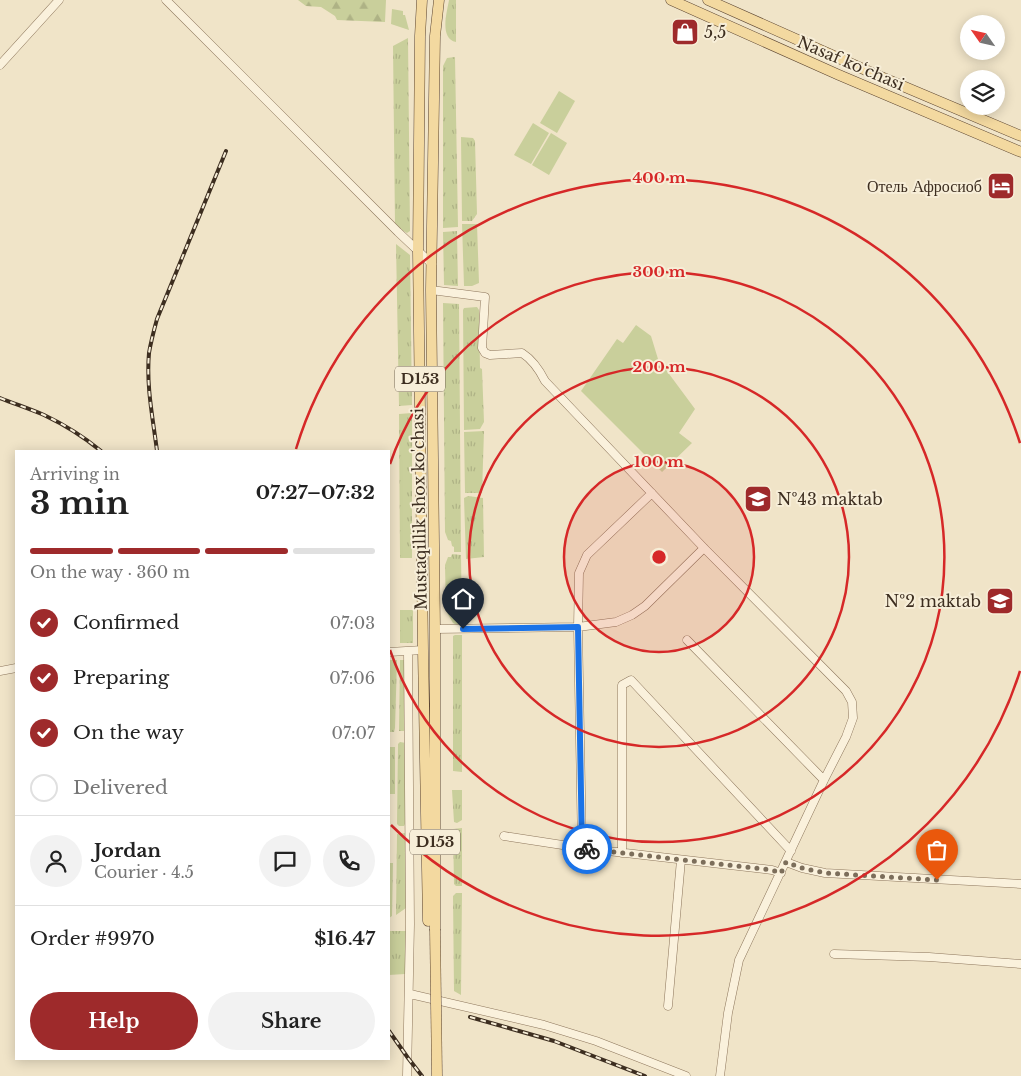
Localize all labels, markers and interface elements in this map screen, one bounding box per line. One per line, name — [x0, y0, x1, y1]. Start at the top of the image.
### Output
north arrow — [960, 15, 1005, 60]
map controls — [960, 15, 1005, 115]
shop icon: 5,5 — [670, 17, 700, 47]
place label: 5,5 — [704, 22, 726, 42]
street label: Nasaf ko‘chasi — [794, 31, 908, 95]
button: layers — [960, 70, 1005, 115]
text: 400 m — [632, 168, 686, 187]
hotel icon: Отель Афросиоб — [986, 171, 1016, 201]
place label: Отель Афросиоб — [867, 176, 982, 196]
text: 300 m — [633, 262, 686, 281]
text: 200 m — [633, 357, 686, 376]
road number: D153 — [395, 366, 445, 392]
street label: Mustaqillik shox ko'chasi — [407, 407, 431, 610]
text: 100 m — [634, 452, 684, 471]
text: Arriving in — [30, 464, 120, 484]
text: 07:27–07:32 — [256, 481, 375, 504]
text: 3 min — [30, 483, 129, 523]
school or university icon: №43 maktab — [743, 484, 773, 514]
place label: №43 maktab — [777, 489, 883, 509]
centre of rings — [650, 548, 668, 566]
text: On the way · 360 m — [30, 562, 190, 582]
pin — [442, 578, 484, 629]
icon: home — [449, 585, 477, 613]
school or university icon: №2 maktab — [985, 586, 1015, 616]
place label: №2 maktab — [885, 591, 981, 611]
icon: check — [30, 609, 58, 637]
text: Confirmed — [73, 611, 179, 634]
text: 07:03 — [330, 613, 375, 633]
icon: check — [30, 664, 58, 692]
text: Preparing — [73, 666, 169, 689]
text: 07:06 — [329, 668, 375, 688]
icon: check — [30, 719, 58, 747]
text: On the way — [73, 721, 184, 744]
text: 07:07 — [332, 723, 375, 743]
text: Delivered — [73, 776, 168, 799]
courier — [562, 824, 612, 874]
pin — [916, 829, 958, 880]
road number: D153 — [410, 830, 460, 854]
button: person — [30, 835, 82, 887]
button: chat — [259, 835, 311, 887]
button: phone — [323, 835, 375, 887]
icon: bike — [573, 835, 601, 863]
icon: bag — [923, 836, 951, 864]
text: Jordan — [94, 839, 161, 862]
text: Courier · 4.5 — [94, 862, 194, 882]
text: Order #9970 — [30, 927, 155, 950]
text: $16.47 — [314, 927, 375, 950]
button: Help — [30, 992, 198, 1050]
button: Share — [208, 992, 375, 1050]

